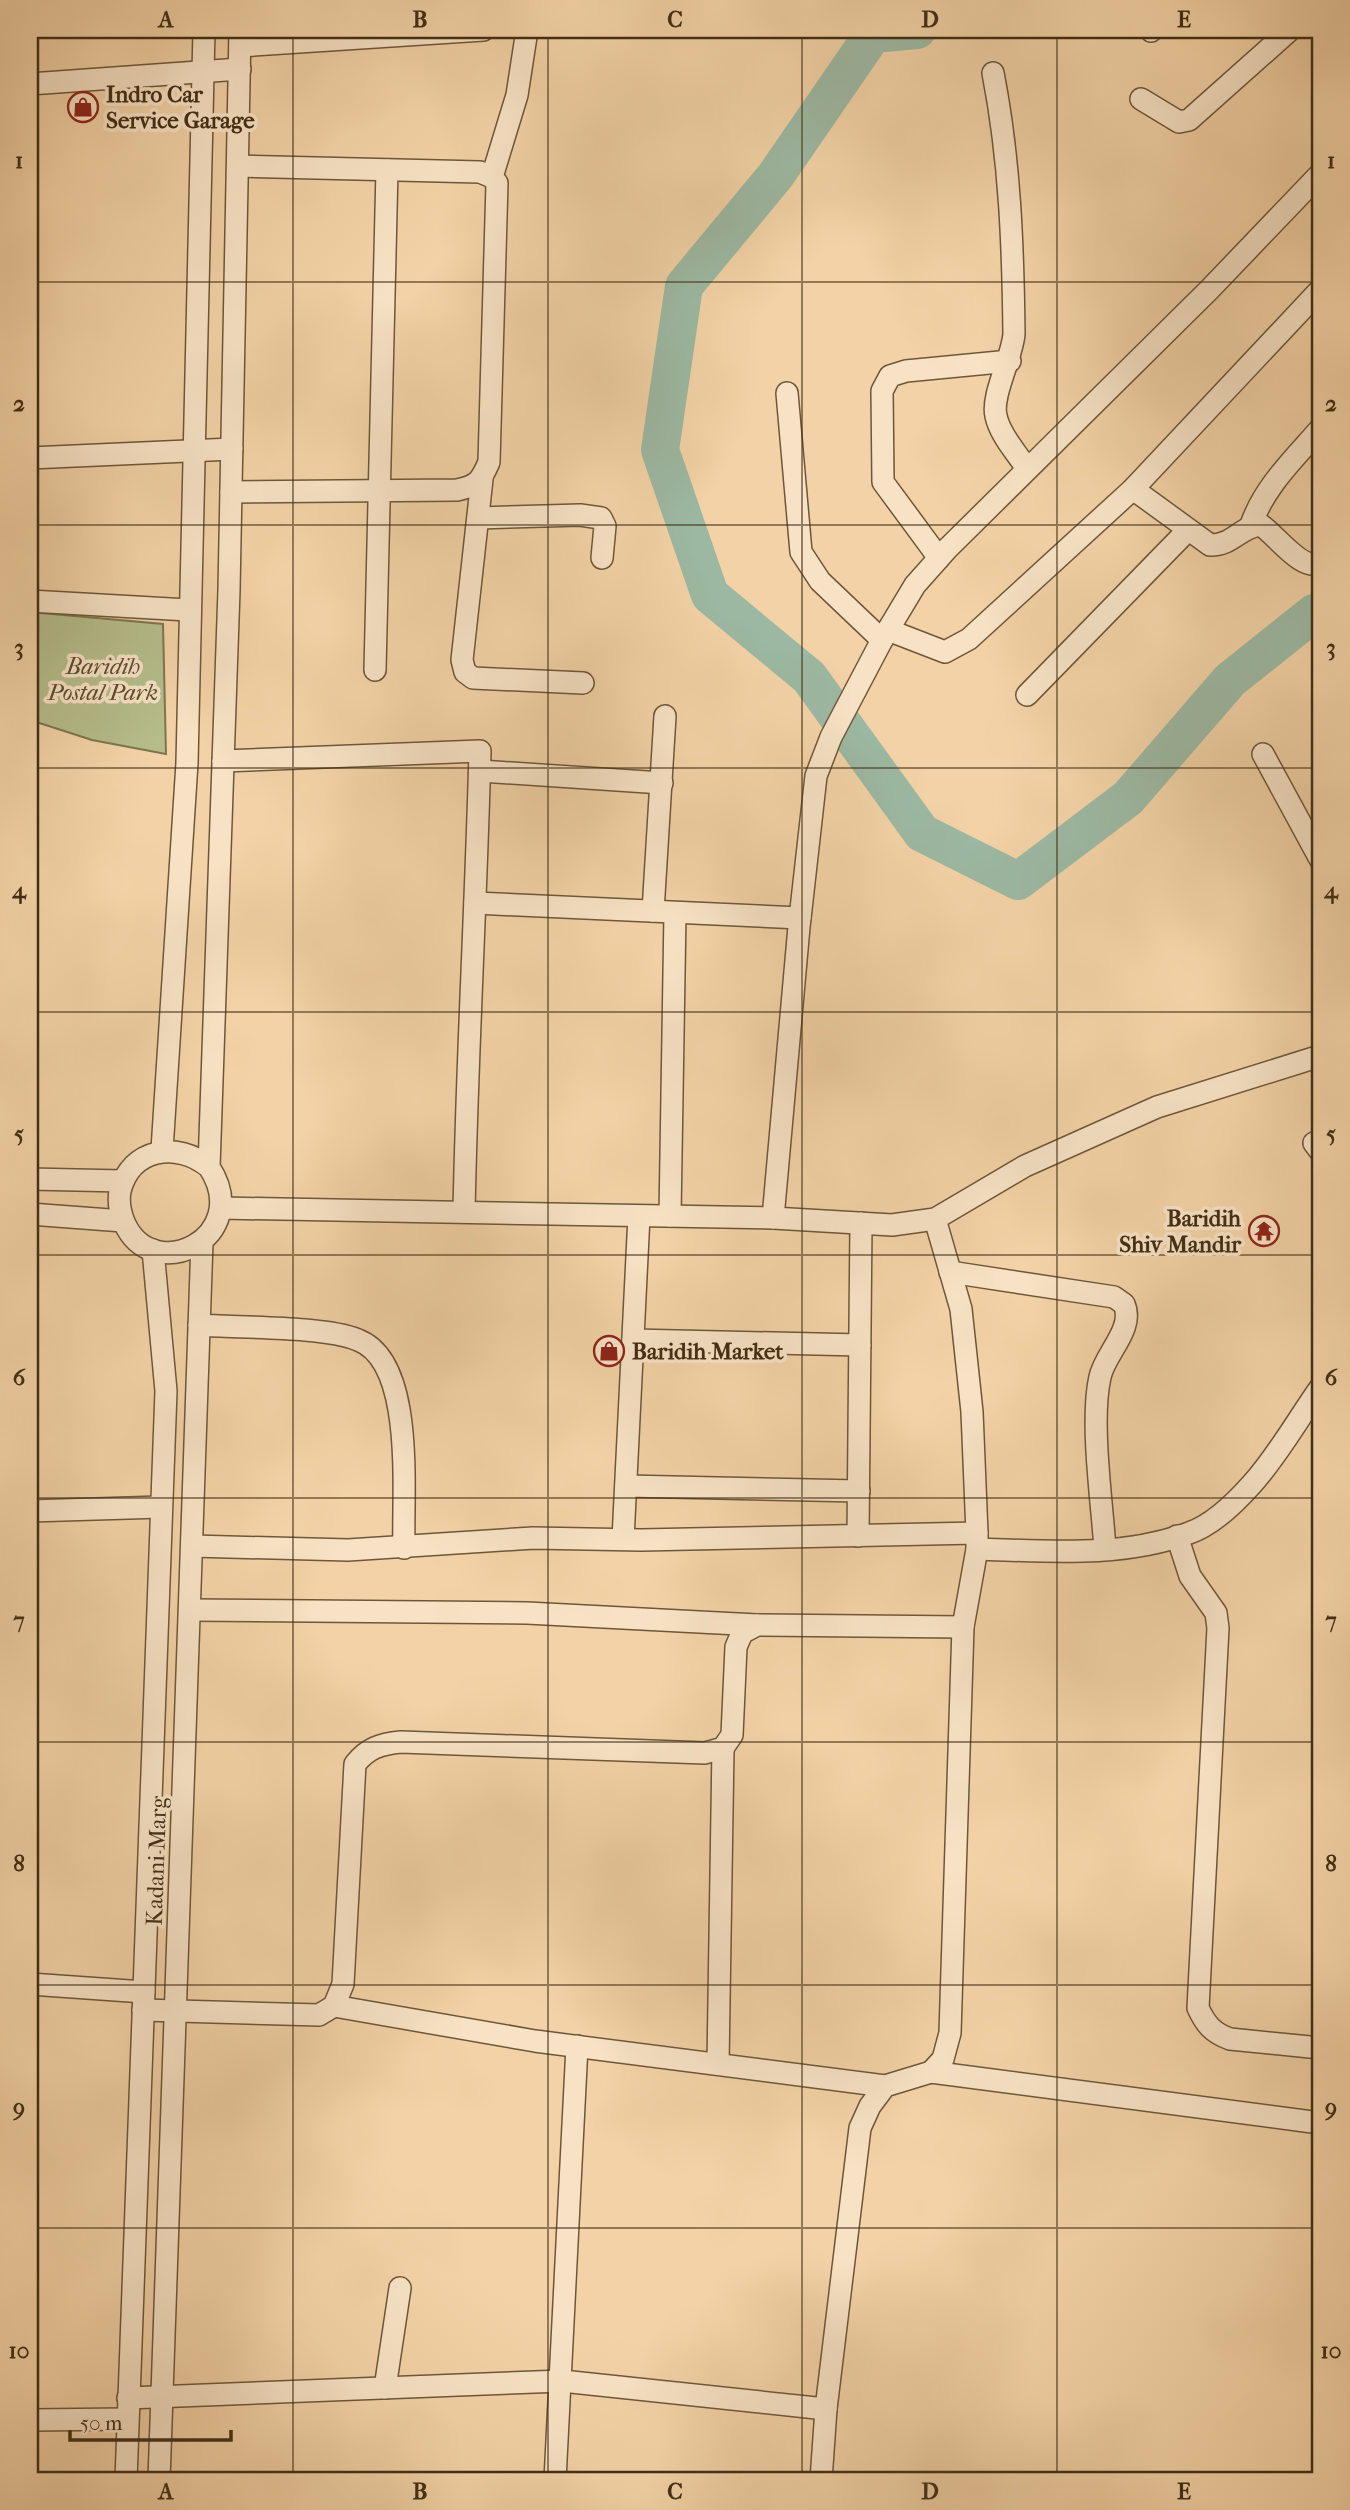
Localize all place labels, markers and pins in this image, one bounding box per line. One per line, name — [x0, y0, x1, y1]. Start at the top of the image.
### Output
place label: Indro Car Service Garage — [106, 81, 255, 134]
shop icon: Indro Car Service Garage — [66, 90, 100, 124]
place label: Baridih Shiv Mandir — [1119, 1205, 1242, 1258]
temple icon: Baridih Shiv Mandir — [1247, 1214, 1281, 1248]
shop icon: Baridih Market — [592, 1334, 626, 1368]
place label: Baridih Market — [632, 1338, 784, 1365]

